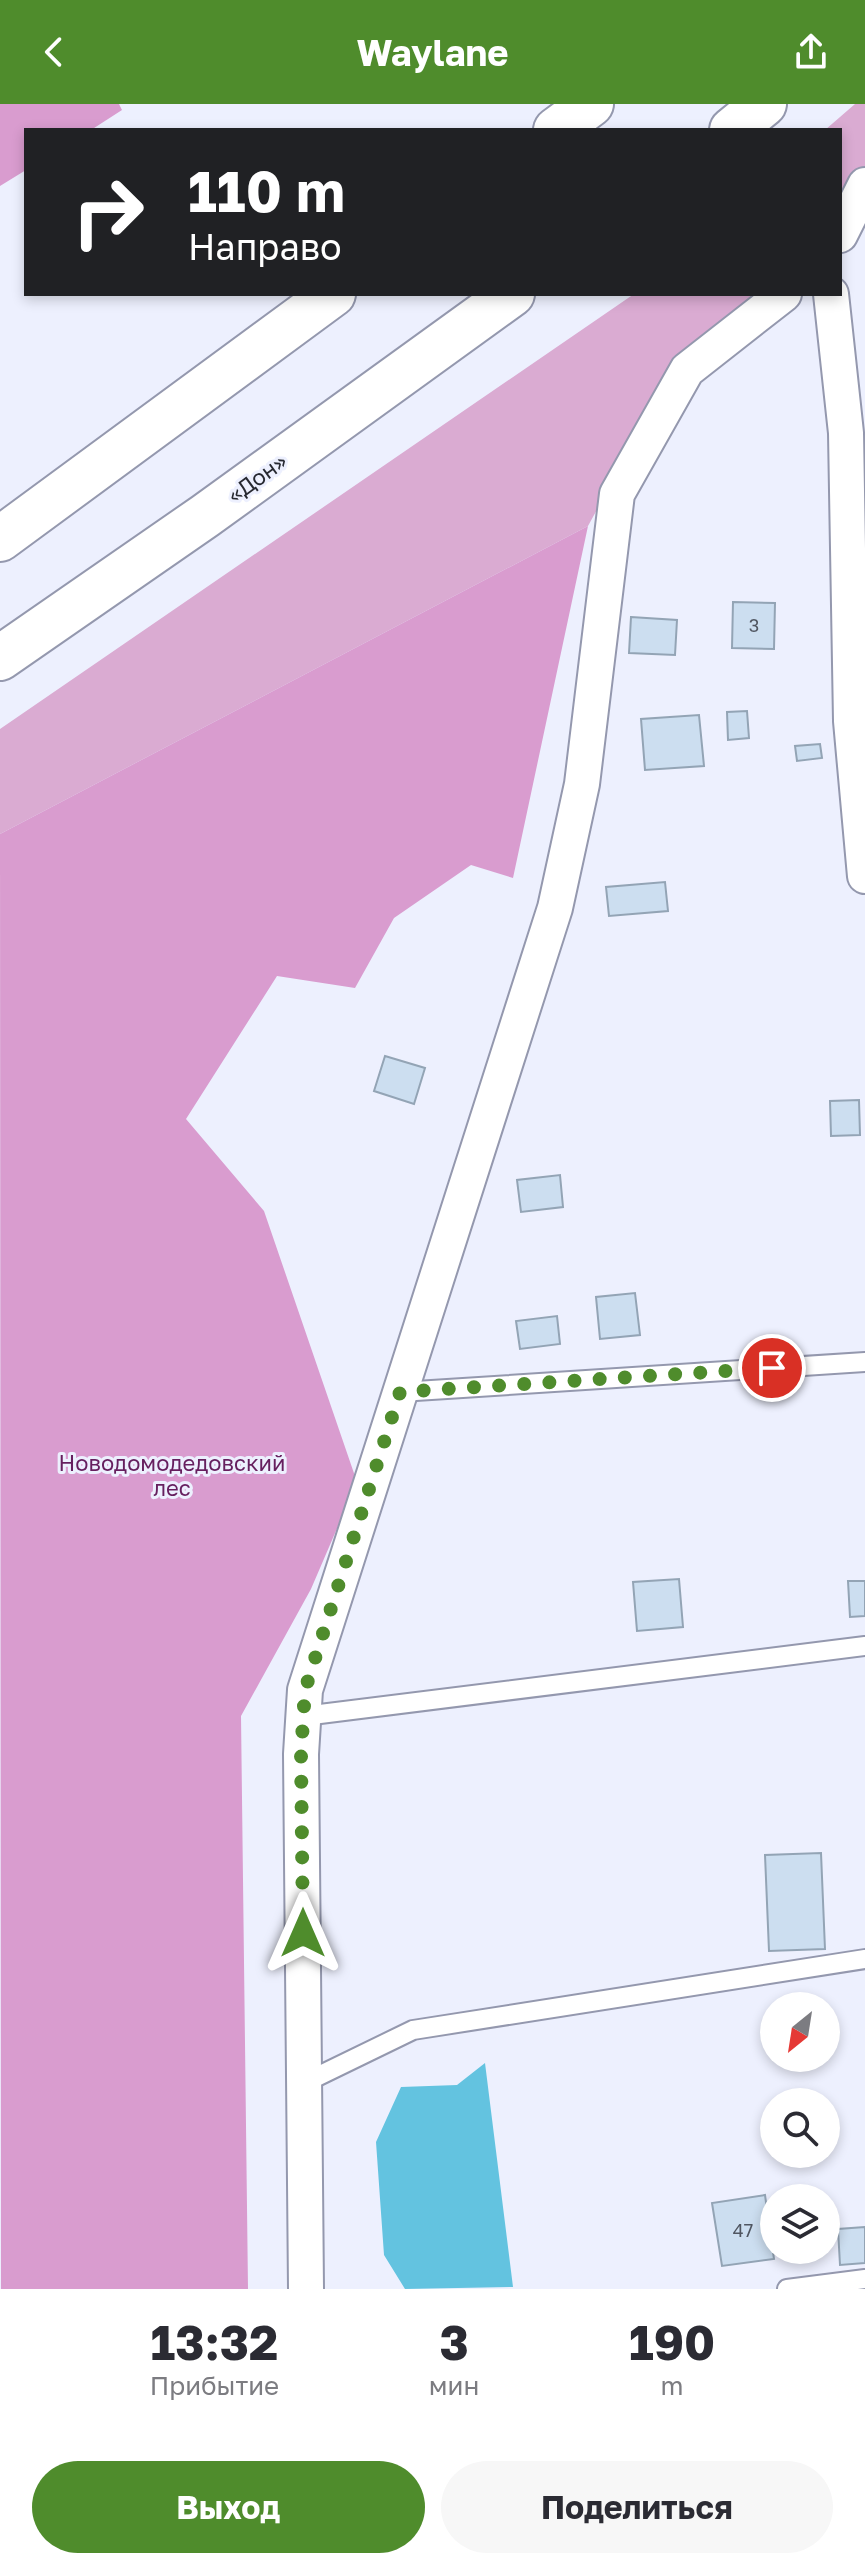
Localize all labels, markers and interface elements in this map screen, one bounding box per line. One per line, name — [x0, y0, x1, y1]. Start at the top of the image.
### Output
icon: back — [32, 30, 76, 74]
icon: share — [789, 30, 833, 74]
text: Waylane — [356, 31, 509, 74]
text: 110 m — [188, 157, 345, 224]
icon: right — [56, 160, 160, 264]
text: Направо — [188, 225, 342, 268]
street label: «Дон» — [222, 447, 292, 508]
house number: 3 — [749, 614, 759, 636]
pin — [738, 1334, 806, 1402]
icon: arrive — [750, 1346, 794, 1390]
park label: Новодомодедовский лес — [59, 1449, 285, 1501]
position arrow — [261, 1891, 345, 1975]
north arrow — [760, 1992, 840, 2072]
map controls — [760, 1992, 840, 2264]
button: search — [760, 2088, 840, 2168]
button: layers — [760, 2184, 840, 2264]
house number: 47 — [733, 2219, 753, 2241]
text: 13:32 — [150, 2313, 278, 2371]
text: 3 — [439, 2313, 469, 2371]
text: 190 — [629, 2313, 715, 2371]
text: Прибытие — [150, 2370, 279, 2401]
text: мин — [429, 2370, 479, 2401]
text: m — [661, 2370, 684, 2401]
button: Выход — [32, 2461, 425, 2553]
button: Поделиться — [441, 2461, 833, 2553]

